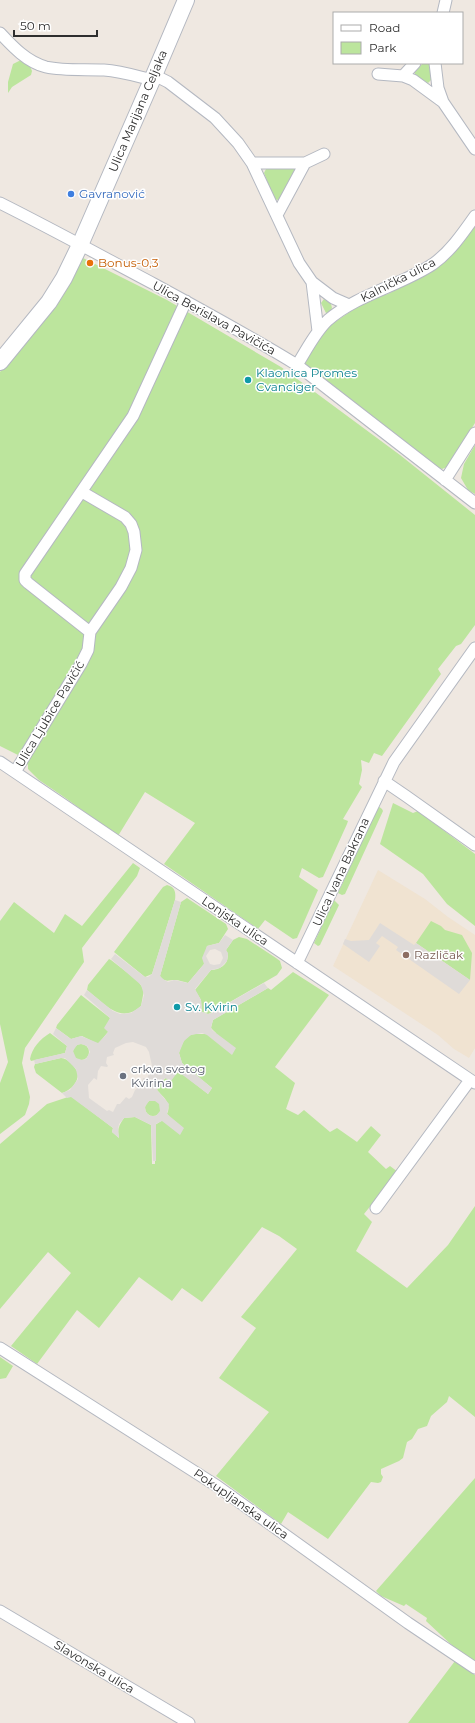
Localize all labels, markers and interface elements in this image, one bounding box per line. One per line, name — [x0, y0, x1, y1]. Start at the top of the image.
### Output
scale bar — [14, 12, 97, 38]
legend — [333, 12, 463, 64]
text: 50 m — [20, 18, 51, 33]
text: Road — [369, 20, 400, 35]
text: Park — [369, 40, 397, 55]
street label: Ulica Marijana Celjaka — [105, 47, 170, 174]
place label: Gavranović — [79, 186, 145, 201]
marker: Gavranović — [66, 189, 76, 199]
street label: Kalnička ulica — [358, 254, 438, 305]
place label: Bonus-0,3 — [98, 255, 159, 270]
marker: Bonus-0,3 — [85, 258, 95, 268]
street label: Ulica Berislava Pavičića — [150, 277, 278, 358]
place label: Klaonica Promes Cvanciger — [256, 365, 357, 394]
marker: Klaonica Promes Cvanciger — [243, 375, 253, 385]
street label: Ulica Ljubice Pavičić — [12, 658, 87, 770]
street label: Ulica Ivana Bakrana — [309, 815, 372, 928]
street label: Lonjska ulica — [199, 893, 272, 948]
place label: Različak — [414, 947, 464, 962]
marker: Različak — [401, 950, 411, 960]
place label: Sv. Kvirin — [185, 999, 238, 1014]
marker: Sv. Kvirin — [172, 1002, 182, 1012]
place label: crkva svetog Kvirina — [131, 1061, 206, 1090]
marker: crkva svetog Kvirina — [118, 1071, 128, 1081]
street label: Pokupljanska ulica — [191, 1465, 292, 1542]
street label: Slavonska ulica — [51, 1637, 137, 1696]

